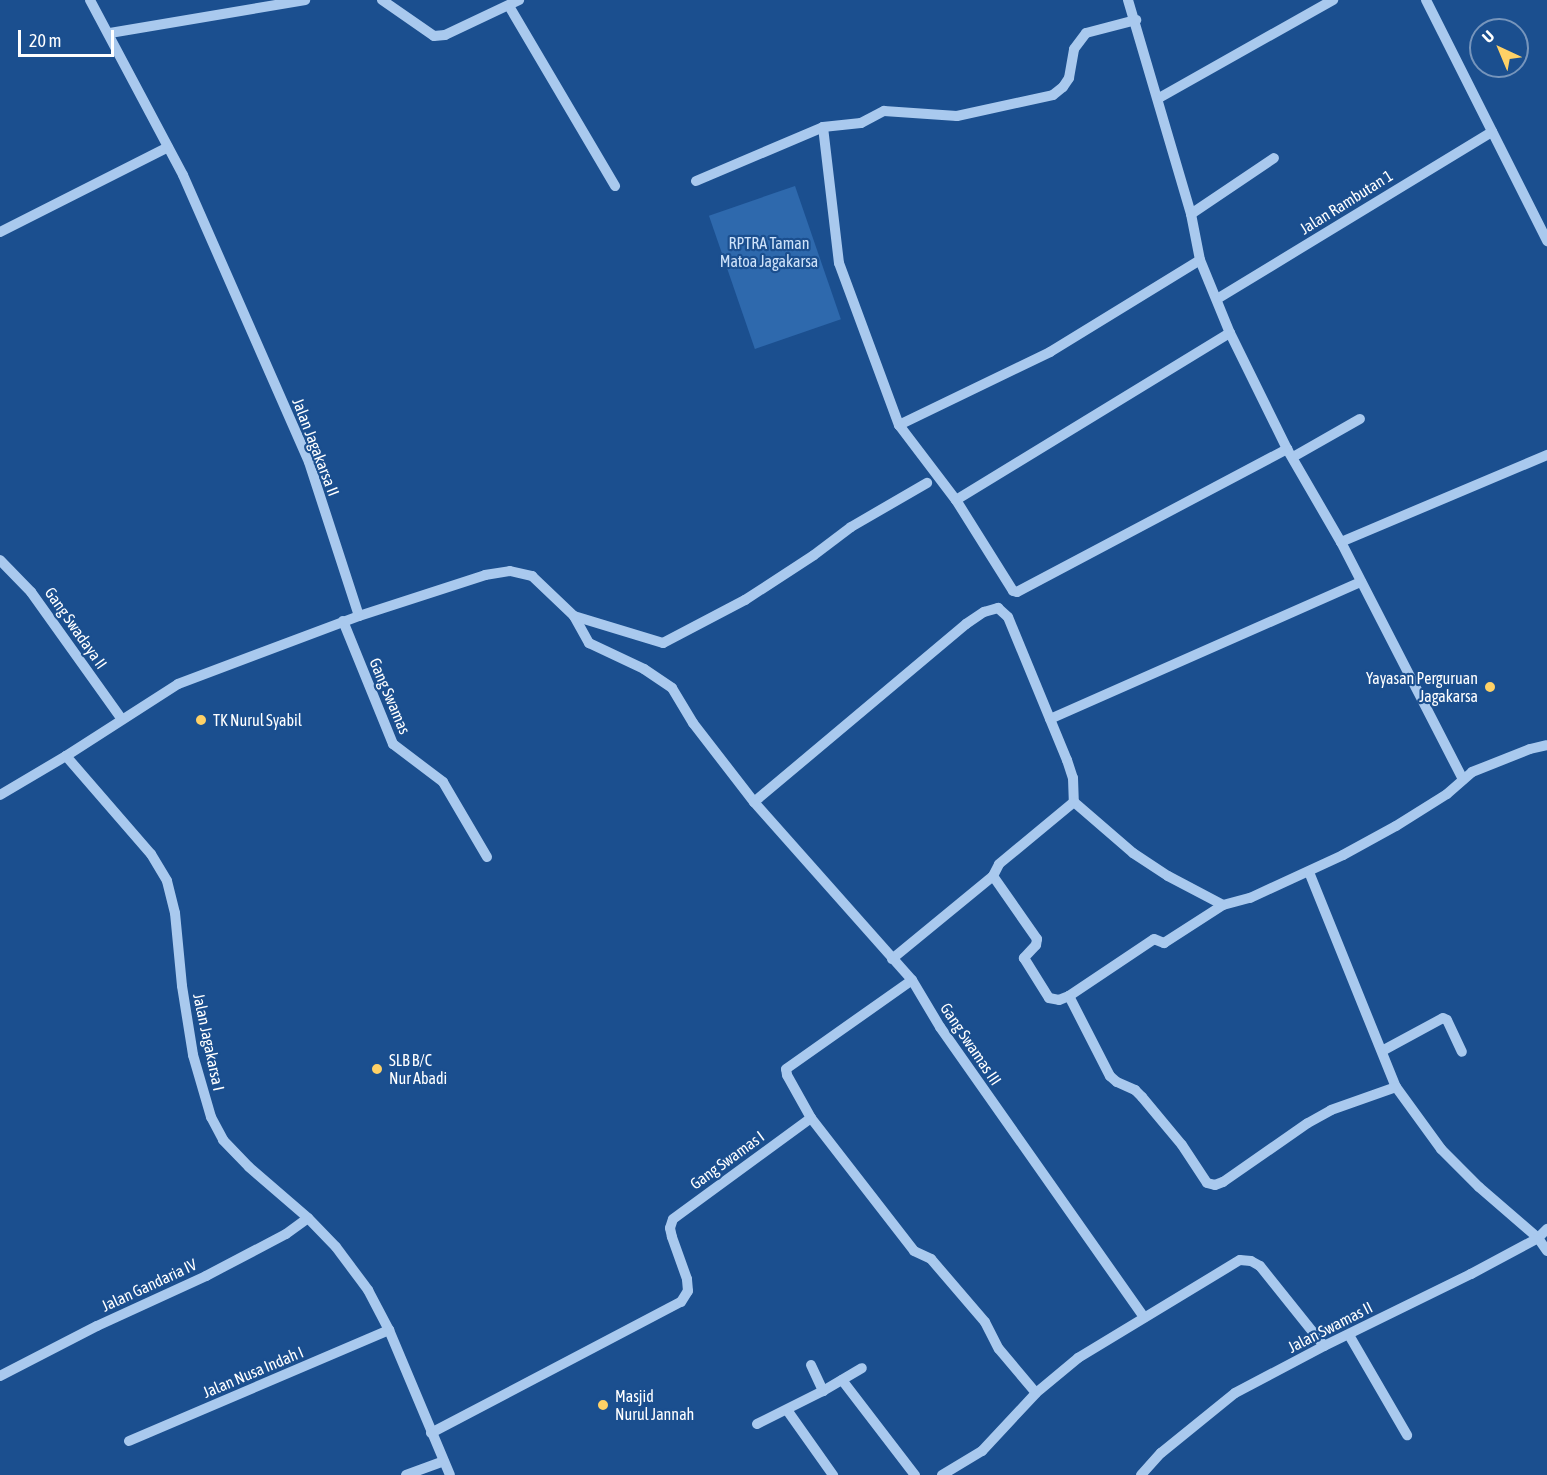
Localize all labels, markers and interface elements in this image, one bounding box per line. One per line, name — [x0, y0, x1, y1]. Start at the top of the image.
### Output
scale bar — [21, 18, 117, 56]
north arrow — [1469, 18, 1529, 78]
text: U — [1478, 27, 1498, 46]
text: 20 m — [29, 30, 61, 51]
street label: Jalan Rambutan 1 — [1296, 166, 1396, 238]
park label: RPTRA Taman Matoa Jagakarsa — [720, 233, 818, 271]
street label: Jalan Jagakarsa II — [289, 395, 343, 499]
street label: Gang Swadaya II — [41, 583, 111, 673]
street label: Gang Swamas — [365, 655, 415, 737]
place label: Yayasan Perguruan Jagakarsa — [1366, 668, 1478, 706]
marker: Yayasan Perguruan Jagakarsa — [1483, 680, 1497, 694]
place label: TK Nurul Syabil — [213, 710, 302, 730]
marker: TK Nurul Syabil — [194, 713, 208, 727]
street label: Jalan Jagakarsa I — [189, 991, 229, 1093]
street label: Gang Swamas III — [936, 999, 1006, 1089]
place label: SLB B/C Nur Abadi — [389, 1050, 447, 1088]
marker: SLB B/C Nur Abadi — [370, 1062, 384, 1076]
street label: Gang Swamas I — [686, 1127, 768, 1193]
street label: Jalan Gandaria IV — [98, 1255, 200, 1315]
street label: Jalan Swamas II — [1284, 1297, 1376, 1357]
street label: Jalan Nusa Indah I — [200, 1342, 306, 1402]
place label: Masjid Nurul Jannah — [615, 1386, 694, 1424]
marker: Masjid Nurul Jannah — [596, 1398, 610, 1412]

